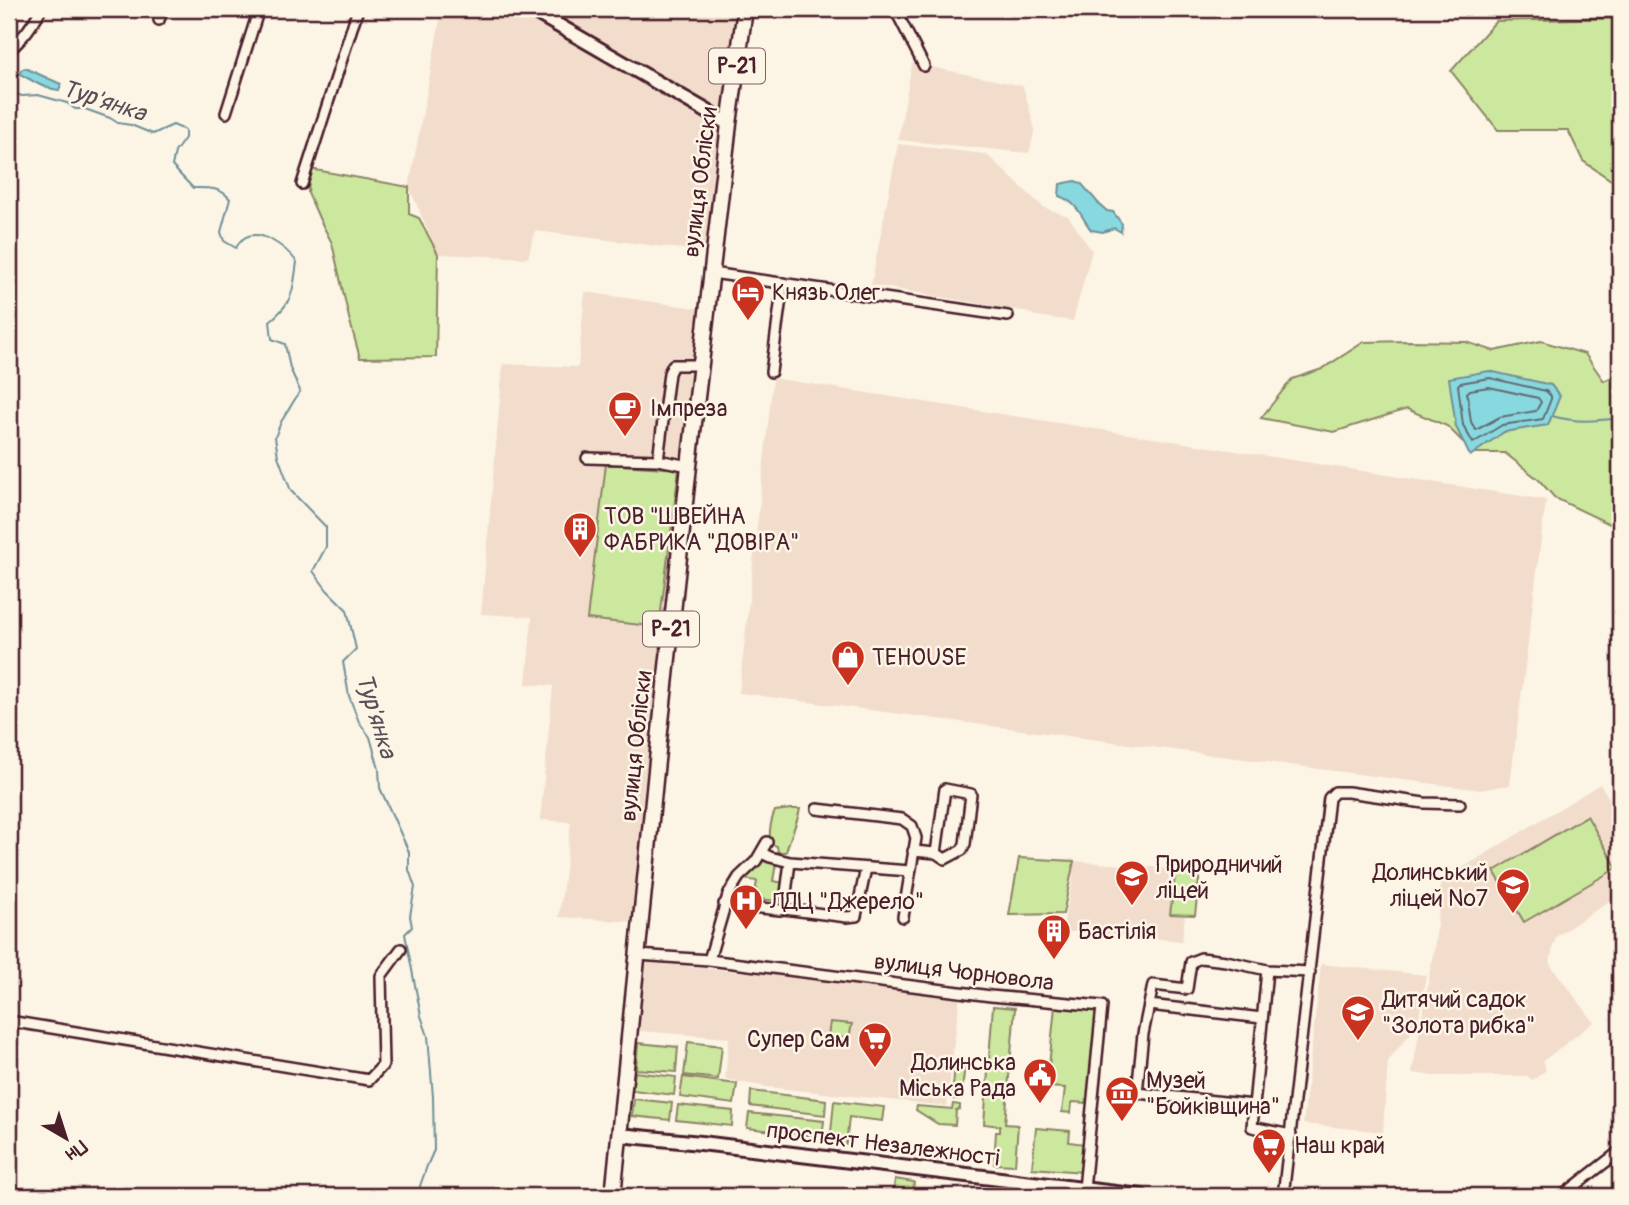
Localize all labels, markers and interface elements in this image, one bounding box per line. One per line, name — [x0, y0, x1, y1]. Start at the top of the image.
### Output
road number: Р-21 — [709, 48, 765, 84]
water label: Тур'янка — [58, 74, 151, 129]
street label: вулиця Обліски — [676, 105, 724, 259]
hotel icon: Князь Олег — [729, 273, 767, 322]
place label: Князь Олег — [772, 278, 880, 307]
cafe icon: Імпреза — [606, 389, 644, 438]
place label: Імпреза — [650, 394, 727, 423]
place label: ТОВ "ШВЕЙНА ФАБРИКА "ДОВІРА" — [604, 502, 799, 557]
building icon: ТОВ "ШВЕЙНА ФАБРИКА "ДОВІРА" — [561, 510, 599, 559]
road number: Р-21 — [643, 612, 699, 646]
shop icon: TEHOUSE — [829, 638, 867, 687]
place label: TEHOUSE — [872, 643, 967, 672]
street label: вулиця Обліски — [614, 669, 658, 823]
water label: Тур'янка — [349, 670, 403, 763]
place label: Природничий ліцей — [1156, 850, 1283, 905]
school or university icon: Природничий ліцей — [1113, 858, 1151, 907]
place label: Долинський ліцей №7 — [1372, 858, 1488, 913]
school or university icon: Долинський ліцей №7 — [1494, 866, 1532, 915]
hospital icon: ЛДЦ "Джерело" — [727, 882, 765, 931]
place label: ЛДЦ "Джерело" — [769, 887, 924, 916]
building icon: Бастілія — [1035, 912, 1073, 961]
place label: Бастілія — [1078, 917, 1156, 946]
street label: вулиця Чорновола — [872, 947, 1056, 997]
place label: Дитячий садок "Золота рибка" — [1381, 985, 1535, 1040]
school or university icon: Дитячий садок "Золота рибка" — [1339, 993, 1377, 1042]
supermarket icon: Супер Сам — [856, 1020, 894, 1069]
place label: Супер Сам — [747, 1025, 850, 1054]
place label: Долинська Міська Рада — [899, 1048, 1016, 1103]
public building icon: Долинська Міська Рада — [1021, 1056, 1059, 1105]
place label: Музей "Бойківщина" — [1146, 1066, 1280, 1121]
museum icon: Музей "Бойківщина" — [1103, 1074, 1141, 1123]
north arrow — [32, 1104, 102, 1174]
street label: проспект Незалежності — [765, 1115, 1001, 1173]
supermarket icon: Наш край — [1250, 1126, 1288, 1175]
place label: Наш край — [1294, 1131, 1385, 1160]
text: Пн — [60, 1135, 92, 1166]

